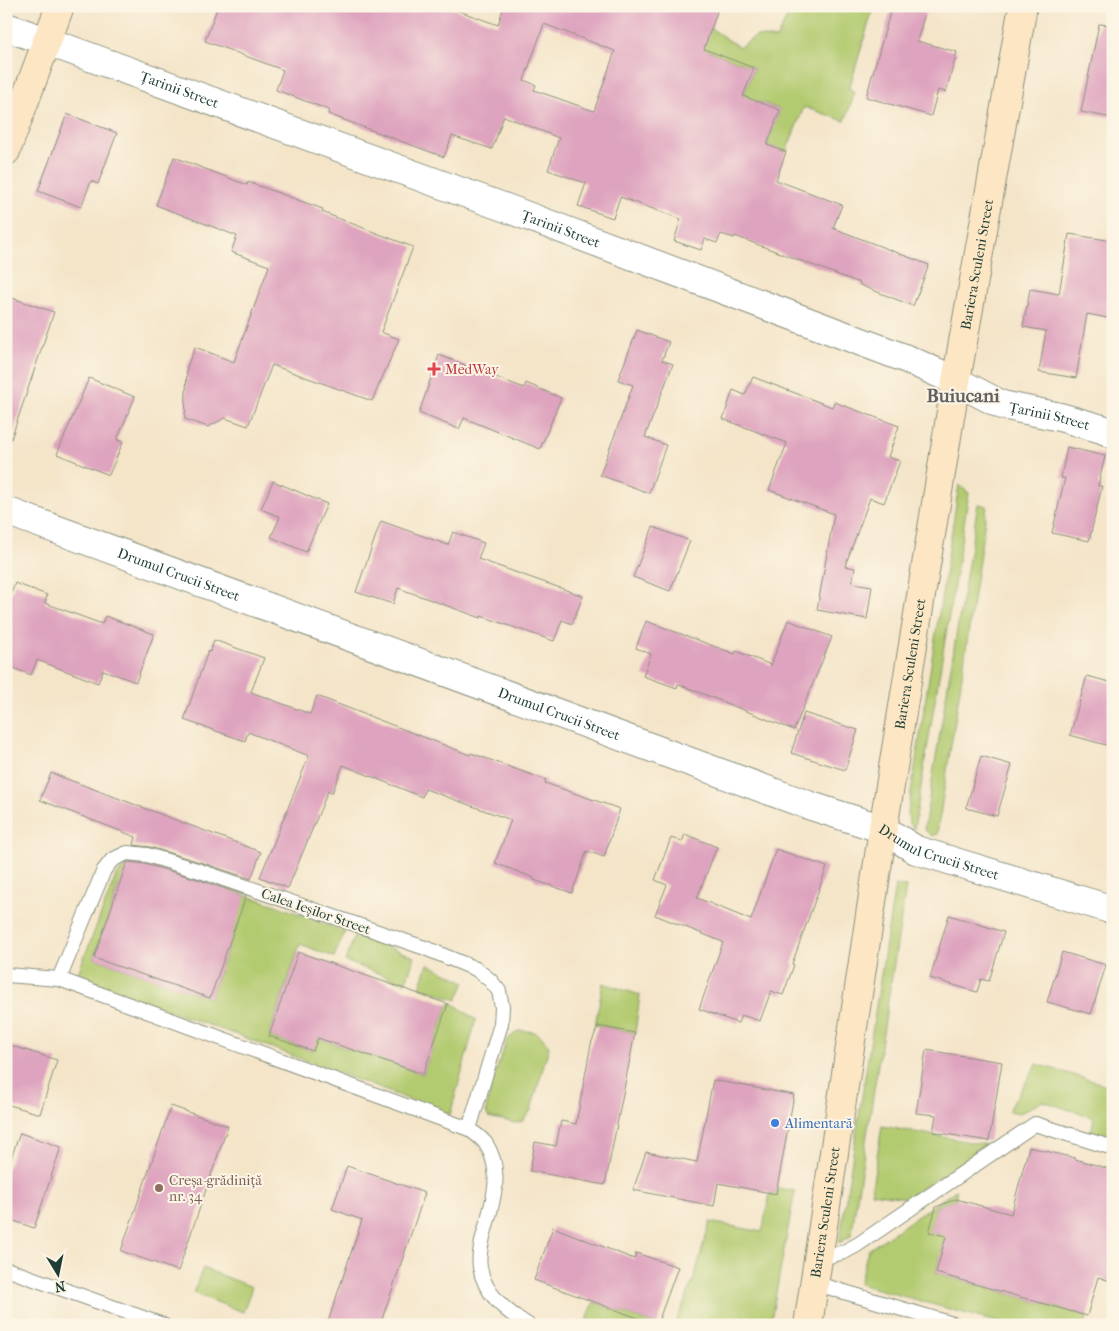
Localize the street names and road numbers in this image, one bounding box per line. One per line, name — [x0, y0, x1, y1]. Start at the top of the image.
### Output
street label: Țarinii Street — [138, 68, 221, 112]
street label: Bariera Sculeni Street — [957, 198, 997, 331]
street label: Țarinii Street — [519, 207, 602, 252]
street label: Țarinii Street — [1007, 399, 1092, 434]
street label: Drumul Crucii Street — [115, 545, 242, 605]
street label: Bariera Sculeni Street — [891, 597, 929, 731]
street label: Drumul Crucii Street — [496, 684, 622, 744]
street label: Drumul Crucii Street — [875, 820, 1001, 884]
street label: Calea Ieșilor Street — [259, 885, 373, 938]
street label: Bariera Sculeni Street — [807, 1146, 844, 1279]

